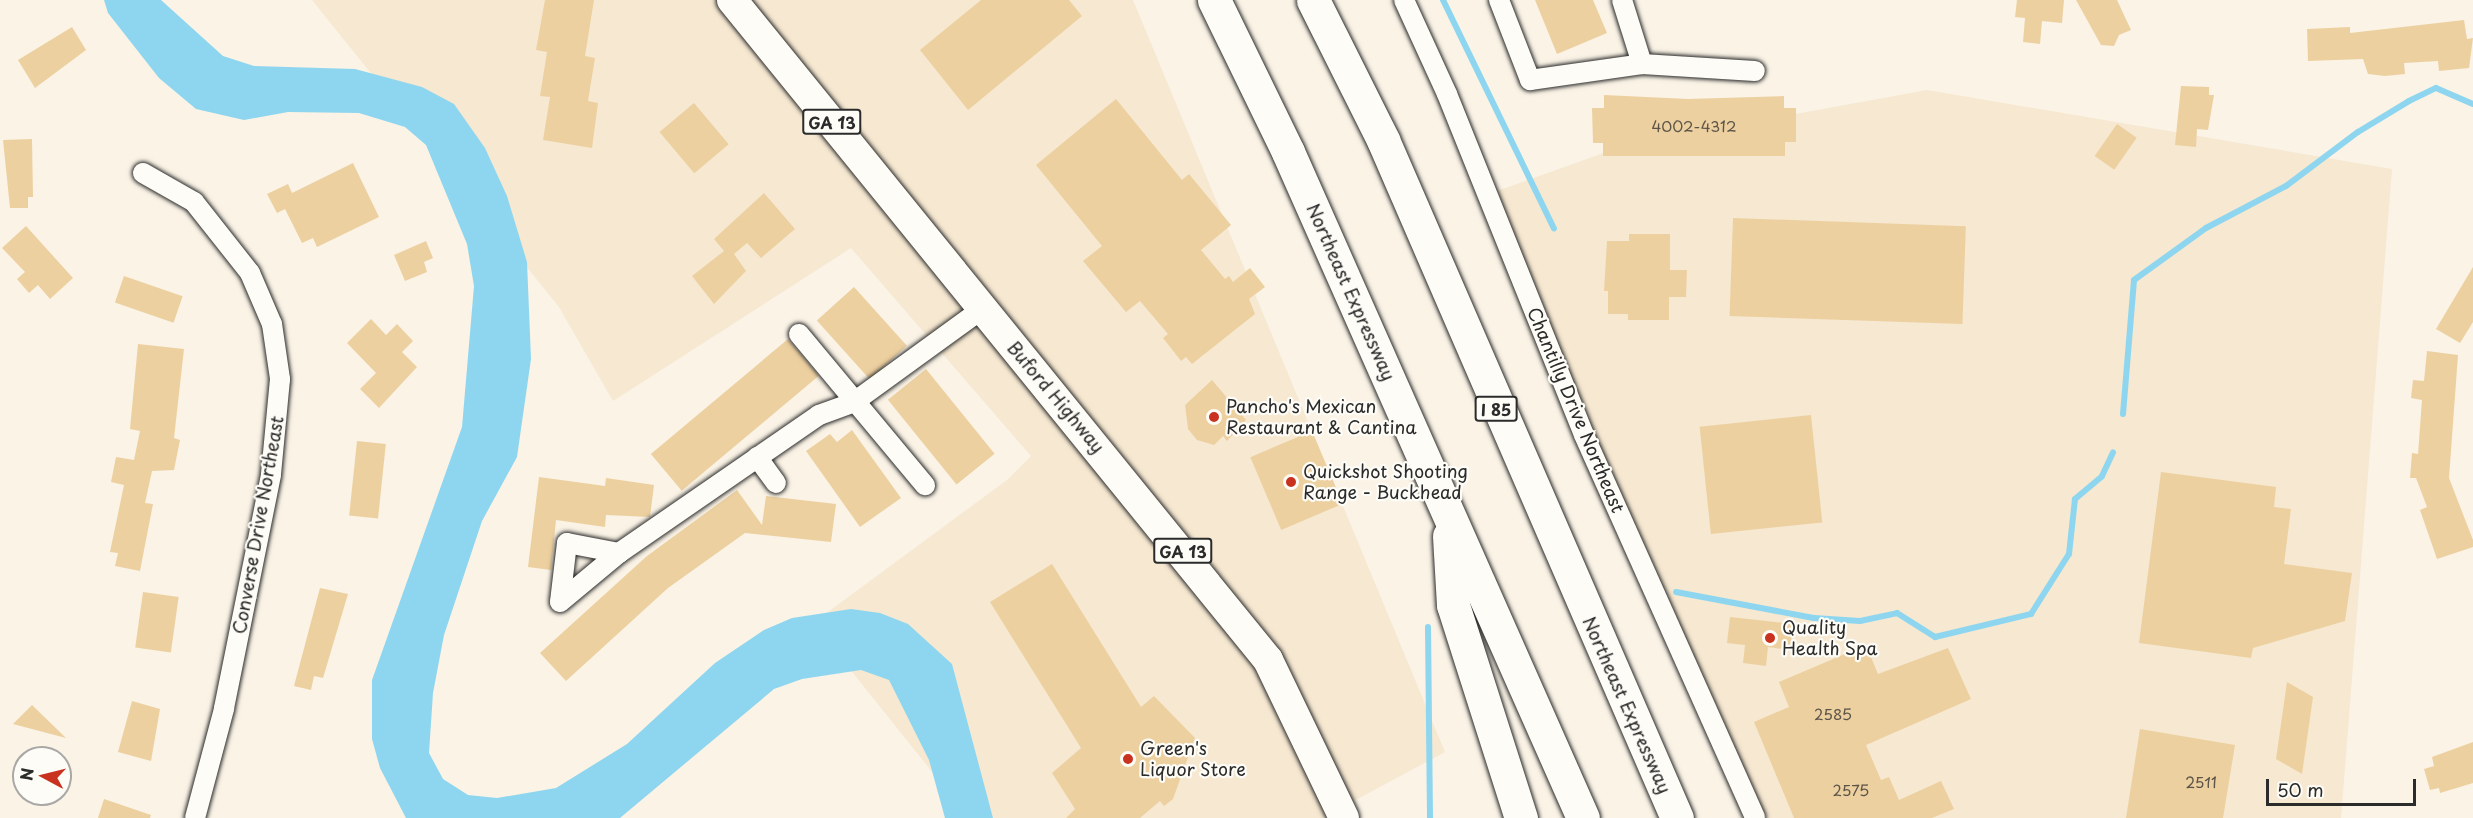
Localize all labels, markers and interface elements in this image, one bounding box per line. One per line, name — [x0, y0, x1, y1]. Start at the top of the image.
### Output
road number: GA 13 — [800, 109, 864, 135]
house number: 4002-4312 — [1651, 117, 1737, 135]
street label: Northeast Expressway — [1302, 199, 1400, 385]
street label: Chantilly Drive Northeast — [1522, 303, 1630, 517]
street label: Buford Highway — [1003, 337, 1109, 457]
place label: Pancho's Mexican Restaurant & Cantina — [1226, 396, 1418, 438]
road number: I 85 — [1474, 396, 1518, 422]
marker: Pancho's Mexican Restaurant & Cantina — [1207, 410, 1221, 424]
street label: Converse Drive Northeast — [228, 413, 288, 637]
place label: Quickshot Shooting Range - Buckhead — [1303, 461, 1470, 504]
marker: Quickshot Shooting Range - Buckhead — [1284, 475, 1298, 489]
road number: GA 13 — [1152, 538, 1214, 564]
street label: Northeast Expressway — [1578, 612, 1676, 798]
place label: Quality Health Spa — [1782, 617, 1879, 660]
marker: Quality Health Spa — [1763, 631, 1777, 645]
house number: 2585 — [1814, 705, 1852, 723]
place label: Green's Liquor Store — [1140, 738, 1246, 780]
north arrow — [12, 746, 72, 806]
marker: Green's Liquor Store — [1121, 752, 1135, 766]
text: N — [13, 766, 39, 782]
scale bar — [2269, 767, 2419, 805]
house number: 2511 — [2185, 773, 2217, 791]
text: 50 m — [2277, 776, 2324, 803]
house number: 2575 — [1833, 781, 1869, 799]

